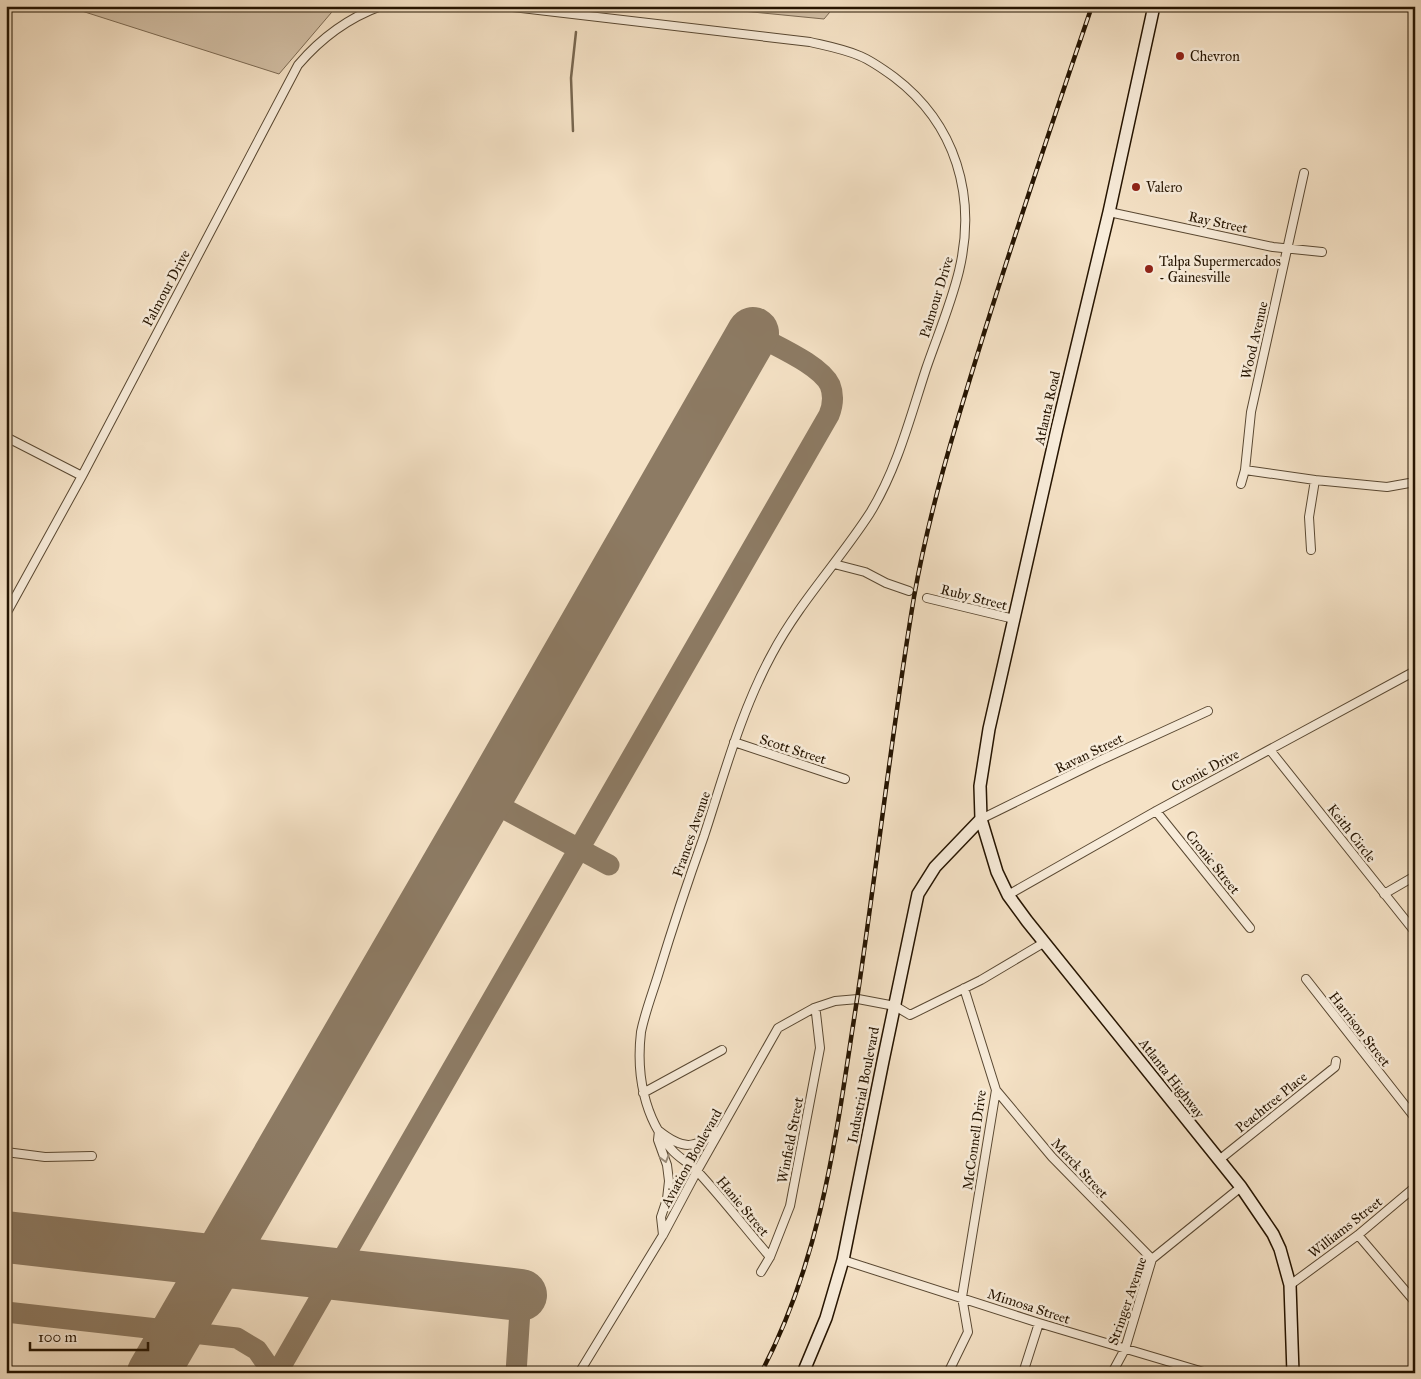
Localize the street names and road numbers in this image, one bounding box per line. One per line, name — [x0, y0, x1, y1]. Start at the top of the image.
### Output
street label: Ray Street — [1187, 208, 1249, 237]
street label: Palmour Drive — [139, 247, 194, 330]
street label: Palmour Drive — [916, 254, 957, 340]
street label: Wood Avenue — [1237, 299, 1272, 381]
street label: Atlanta Road — [1031, 370, 1064, 448]
street label: Ruby Street — [939, 581, 1009, 614]
street label: Ravan Street — [1052, 730, 1126, 777]
street label: Scott Street — [757, 731, 828, 768]
street label: Cronic Drive — [1168, 745, 1242, 795]
street label: Frances Avenue — [669, 789, 714, 879]
street label: Keith Circle — [1324, 801, 1380, 866]
street label: Cronic Street — [1182, 827, 1243, 898]
street label: Harrison Street — [1325, 989, 1394, 1070]
street label: Industrial Boulevard — [844, 1025, 883, 1145]
street label: Atlanta Highway — [1134, 1034, 1208, 1122]
street label: Peachtree Place — [1232, 1068, 1311, 1136]
street label: McConnell Drive — [959, 1089, 990, 1191]
street label: Winfield Street — [774, 1096, 807, 1185]
street label: Aviation Boulevard — [657, 1106, 726, 1211]
street label: Merck Street — [1048, 1135, 1112, 1202]
street label: Hanie Street — [713, 1173, 773, 1240]
street label: Williams Street — [1305, 1193, 1386, 1262]
street label: Stringer Avenue — [1104, 1255, 1151, 1348]
street label: Mimosa Street — [985, 1285, 1072, 1328]

